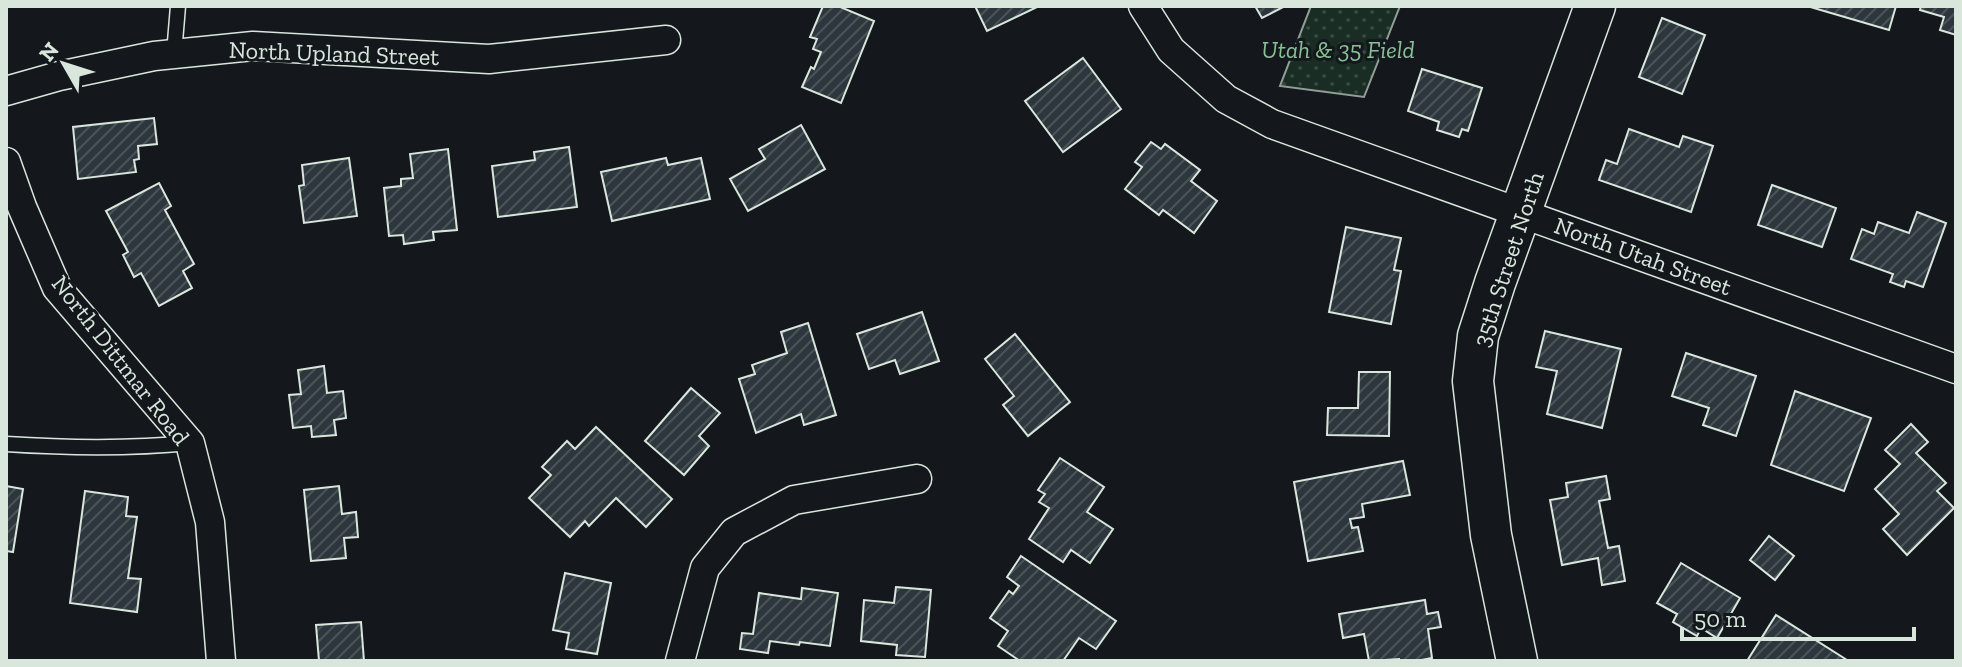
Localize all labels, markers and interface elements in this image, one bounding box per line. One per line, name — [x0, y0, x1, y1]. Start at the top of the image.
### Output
north arrow — [24, 24, 104, 104]
street label: North Upland Street — [228, 35, 440, 71]
park label: Utah & 35 Field — [1261, 35, 1415, 64]
text: N — [33, 37, 65, 67]
street label: 35th Street North — [1466, 167, 1550, 350]
street label: North Utah Street — [1550, 210, 1736, 302]
street label: North Dittmar Road — [46, 269, 196, 451]
scale bar — [1682, 591, 1914, 641]
text: 50 m — [1694, 604, 1747, 633]

